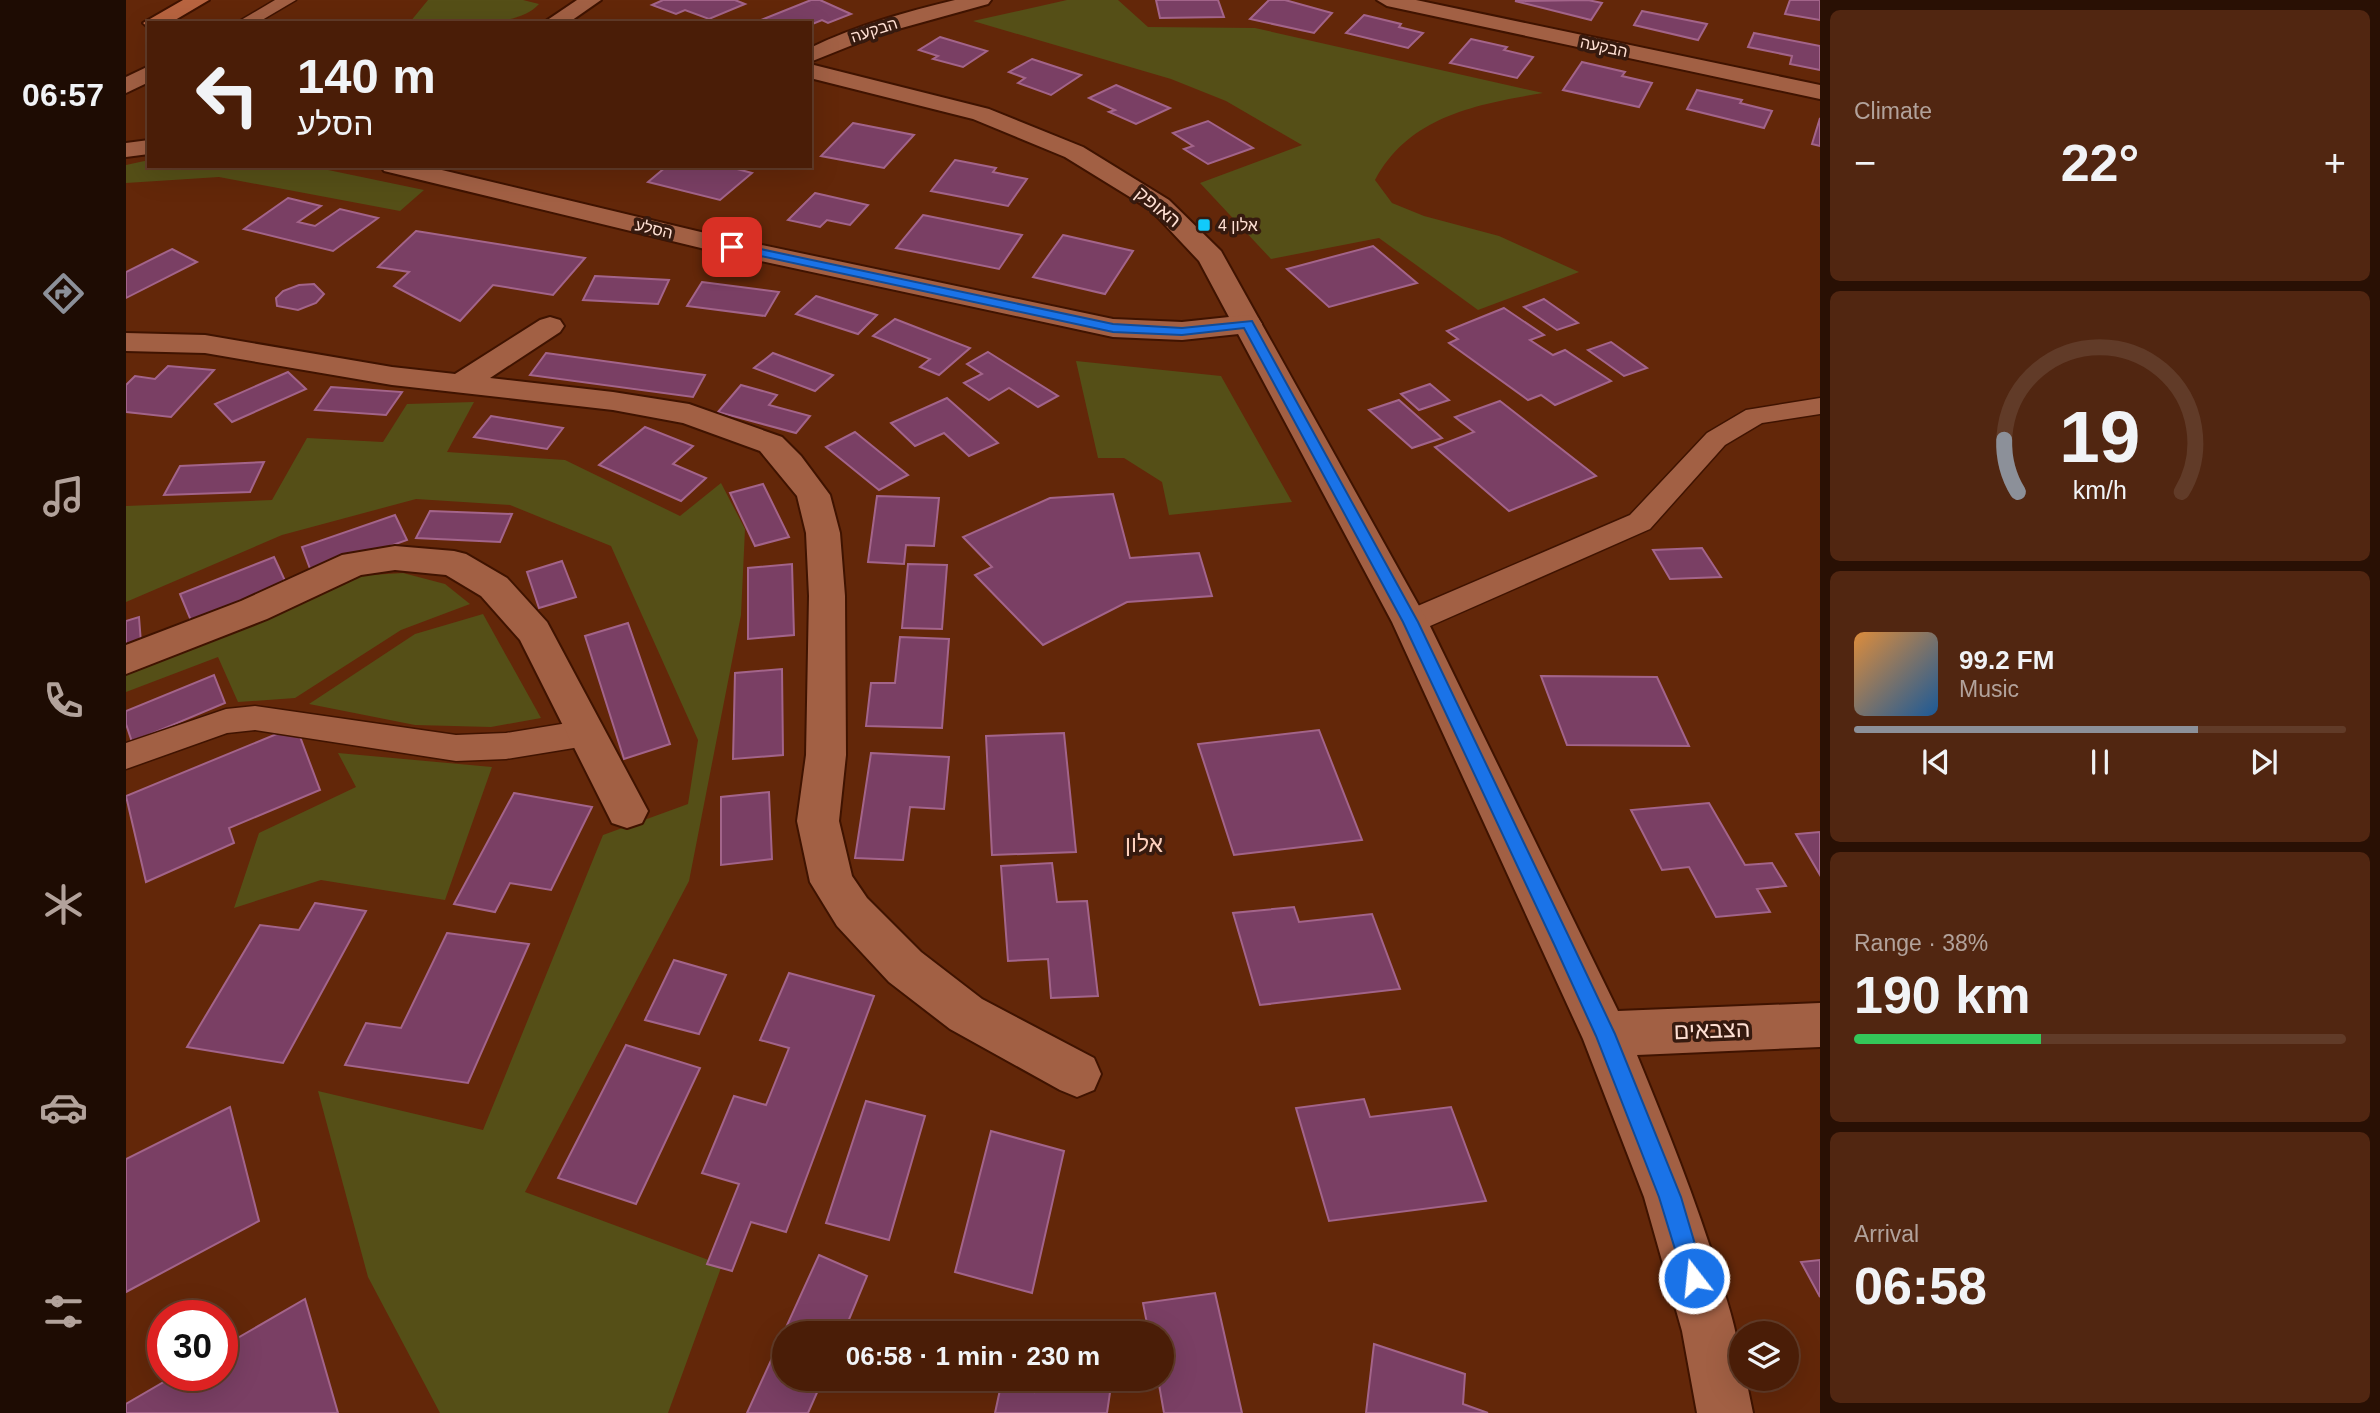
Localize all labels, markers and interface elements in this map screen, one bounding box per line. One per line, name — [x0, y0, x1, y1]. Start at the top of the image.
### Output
street label: הבקעה — [848, 14, 900, 46]
street label: הבקעה — [1579, 34, 1629, 60]
icon: left — [182, 49, 273, 140]
text: 140 m — [297, 49, 436, 103]
text: 06:57 — [22, 77, 104, 113]
text: Climate — [1854, 98, 1932, 124]
text: הסלע — [297, 106, 374, 142]
text: 22° — [2061, 134, 2139, 192]
text: − — [1854, 142, 1876, 184]
text: + — [2324, 142, 2346, 184]
street label: האופק — [1131, 183, 1185, 231]
street label: הסלע — [633, 216, 675, 242]
pin — [702, 217, 762, 277]
marker: אלון 4 — [1196, 217, 1212, 233]
place label: אלון 4 — [1218, 217, 1258, 234]
icon: arrive — [713, 228, 751, 266]
icon: directions — [39, 269, 88, 318]
text: 19 — [2060, 396, 2140, 477]
icon: music — [39, 472, 88, 521]
text: km/h — [2073, 476, 2127, 504]
text: 99.2 FM — [1959, 645, 2054, 675]
icon: phone — [39, 676, 88, 725]
text: Music — [1959, 676, 2019, 702]
icon: previous — [1917, 743, 1955, 781]
icon: pause — [2081, 743, 2119, 781]
icon: next — [2245, 743, 2283, 781]
district label: אלון — [1125, 831, 1164, 857]
icon: climate — [39, 880, 88, 929]
text: Range · 38% — [1854, 930, 1988, 956]
text: 190 km — [1854, 966, 2030, 1024]
street label: הצבאים — [1673, 1016, 1751, 1044]
icon: car — [39, 1083, 88, 1132]
text: Arrival — [1854, 1221, 1919, 1247]
position arrow — [1657, 1241, 1731, 1315]
text: 06:58 — [1854, 1257, 1987, 1315]
icon: filters — [39, 1287, 88, 1336]
speed limit sign: 30 — [147, 1300, 238, 1391]
map controls — [1729, 1321, 1799, 1391]
button: layers — [1729, 1321, 1799, 1391]
text: 06:58 · 1 min · 230 m — [846, 1341, 1100, 1371]

